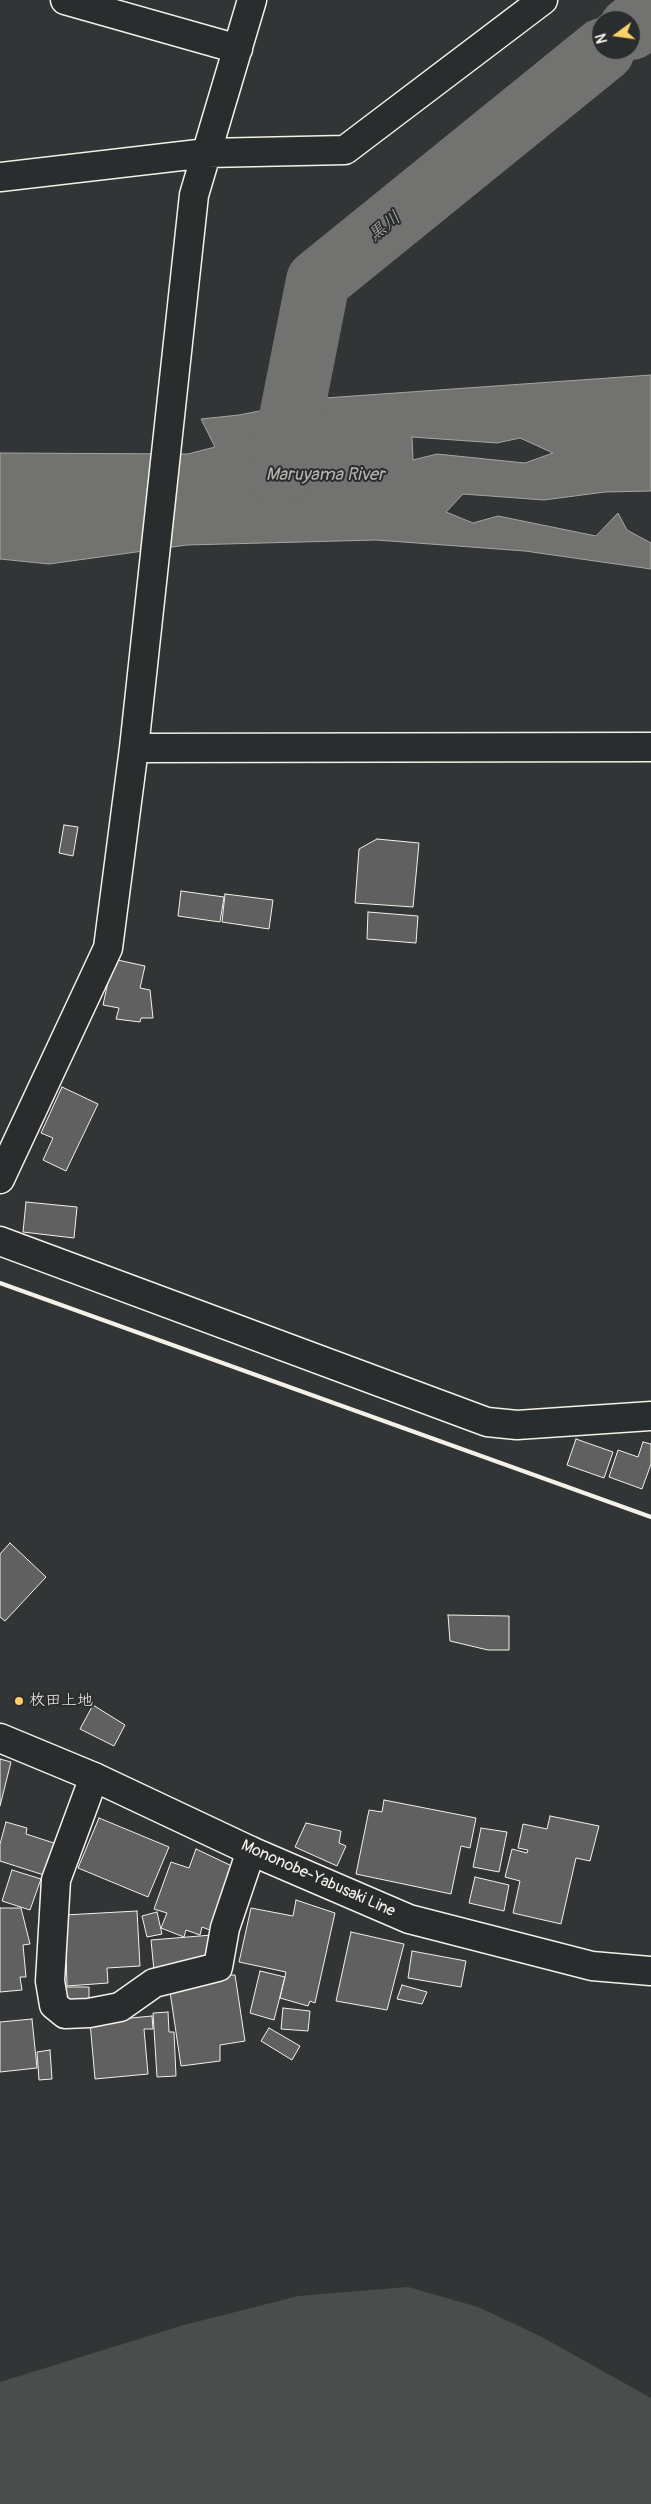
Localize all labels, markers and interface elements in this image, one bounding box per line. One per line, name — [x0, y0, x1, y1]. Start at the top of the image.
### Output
north arrow — [591, 10, 641, 60]
text: N — [593, 32, 611, 45]
water label: 黒川 — [364, 207, 406, 247]
water label: Maruyama River — [266, 464, 384, 486]
place label: 枚田上地 — [29, 1691, 93, 1711]
marker: 枚田上地 — [13, 1695, 25, 1707]
street label: Mononobe-Yabusaki Line — [238, 1836, 398, 1922]

